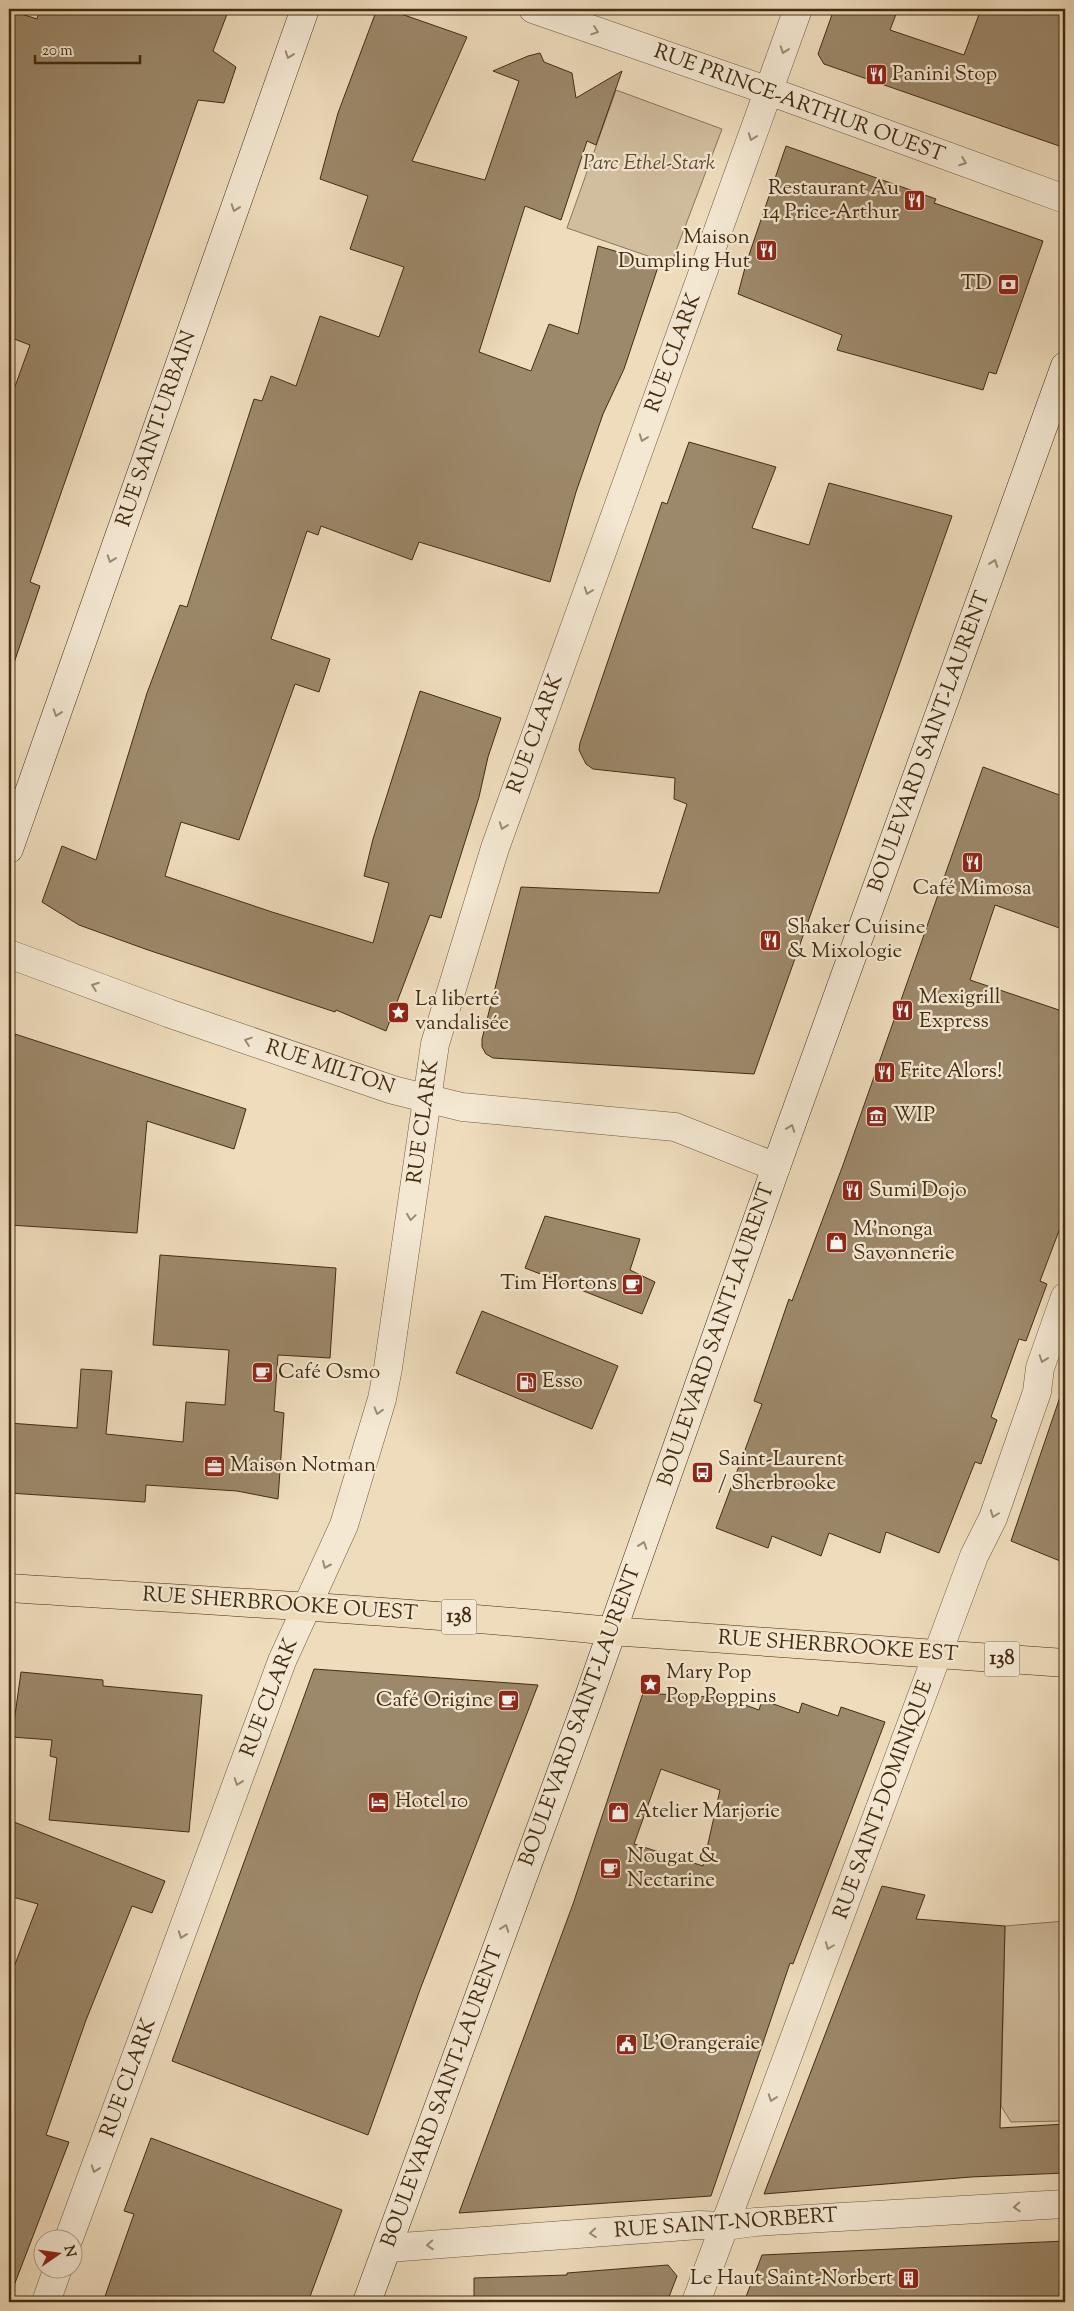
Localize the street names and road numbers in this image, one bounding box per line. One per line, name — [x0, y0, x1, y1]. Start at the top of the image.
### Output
street label: RUE PRINCE-ARTHUR OUEST — [649, 37, 949, 171]
street label: RUE CLARK — [639, 289, 709, 417]
street label: RUE SAINT-URBAIN — [109, 327, 205, 531]
street label: BOULEVARD SAINT-LAURENT — [861, 587, 999, 897]
street label: RUE CLARK — [501, 670, 571, 798]
street label: RUE MILTON — [262, 1033, 399, 1103]
street label: RUE CLARK — [400, 1058, 448, 1186]
street label: BOULEVARD SAINT-LAURENT — [651, 1179, 783, 1490]
street label: BOULEVARD SAINT-LAURENT — [512, 1561, 650, 1871]
street label: RUE SHERBROOKE OUEST — [141, 1580, 419, 1630]
road number: 138 — [442, 1600, 476, 1634]
street label: RUE SHERBROOKE EST — [717, 1624, 959, 1670]
street label: RUE CLARK — [234, 1634, 306, 1762]
road number: 138 — [984, 1642, 1020, 1676]
street label: RUE SAINT-DOMINIQUE — [827, 1676, 941, 1924]
street label: BOULEVARD SAINT-LAURENT — [374, 1942, 512, 2252]
street label: RUE CLARK — [94, 2014, 164, 2142]
street label: RUE SAINT-NORBERT — [613, 2201, 839, 2247]

